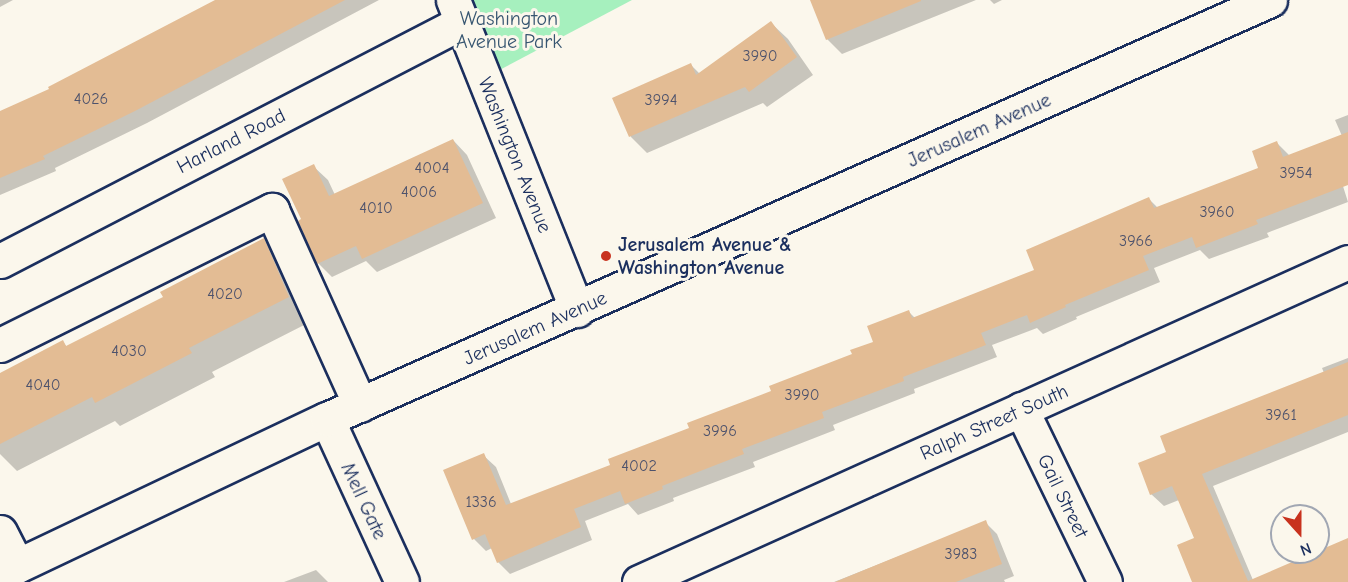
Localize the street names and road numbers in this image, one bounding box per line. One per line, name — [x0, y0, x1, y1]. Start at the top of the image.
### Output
street label: Washington Avenue — [473, 74, 557, 236]
street label: Jerusalem Avenue — [904, 88, 1054, 172]
street label: Harland Road — [173, 103, 289, 179]
street label: Jerusalem Avenue — [460, 286, 610, 370]
street label: Ralph Street South — [916, 379, 1072, 465]
street label: Gail Street — [1032, 450, 1094, 542]
street label: Mell Gate — [336, 459, 392, 543]

